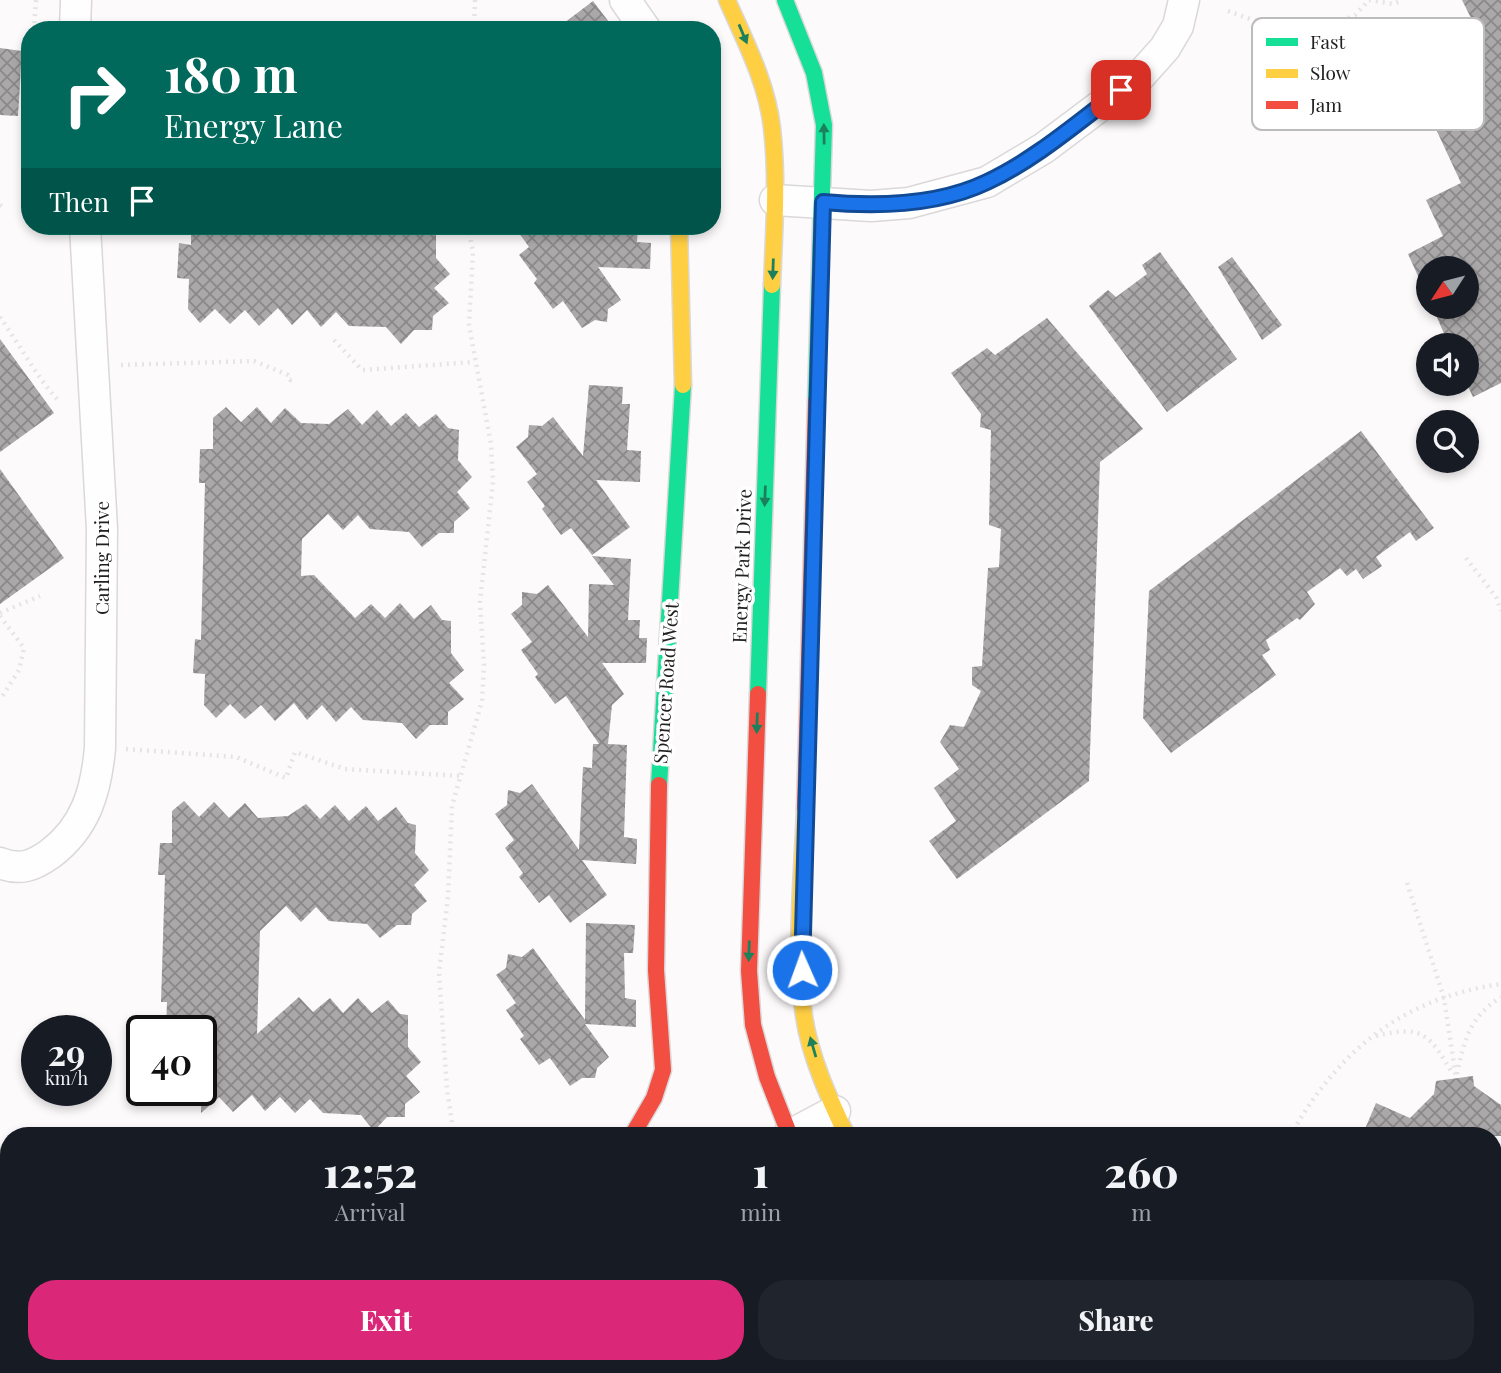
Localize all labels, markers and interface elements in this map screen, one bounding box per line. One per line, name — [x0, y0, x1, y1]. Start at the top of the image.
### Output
legend — [1252, 18, 1484, 130]
one-way arrow — [738, 24, 749, 45]
text: Fast — [1310, 28, 1346, 54]
text: 180 m — [164, 40, 298, 105]
icon: right — [49, 49, 140, 140]
text: Slow — [1310, 59, 1351, 85]
pin — [1091, 60, 1151, 120]
icon: arrive — [1102, 71, 1140, 109]
text: Jam — [1309, 91, 1342, 117]
text: Energy Lane — [164, 103, 343, 146]
one-way arrow — [818, 123, 830, 145]
icon: arrive — [123, 182, 161, 220]
text: Then — [49, 184, 109, 219]
north arrow — [1416, 256, 1479, 318]
map controls — [1416, 256, 1479, 473]
one-way arrow — [767, 258, 778, 280]
button: sound — [1416, 333, 1479, 396]
button: search — [1416, 410, 1479, 473]
one-way arrow — [759, 485, 770, 507]
street label: Energy Park Drive — [725, 488, 757, 644]
street label: Carling Drive — [88, 501, 114, 615]
street label: Spencer Road West — [646, 601, 684, 765]
one-way arrow — [752, 713, 763, 735]
position arrow — [765, 933, 839, 1007]
one-way arrow — [744, 940, 755, 962]
speed limit sign: 40 — [126, 1015, 217, 1106]
text: 29 — [48, 1028, 85, 1075]
one-way arrow — [807, 1035, 818, 1057]
text: km/h — [45, 1066, 88, 1090]
text: 12:52 — [323, 1143, 417, 1199]
text: 1 — [753, 1143, 769, 1199]
text: 260 — [1104, 1143, 1179, 1199]
text: Arrival — [335, 1196, 406, 1227]
text: min — [740, 1196, 781, 1227]
text: m — [1131, 1196, 1152, 1227]
button: Exit — [28, 1280, 744, 1360]
button: Share — [758, 1280, 1474, 1360]

